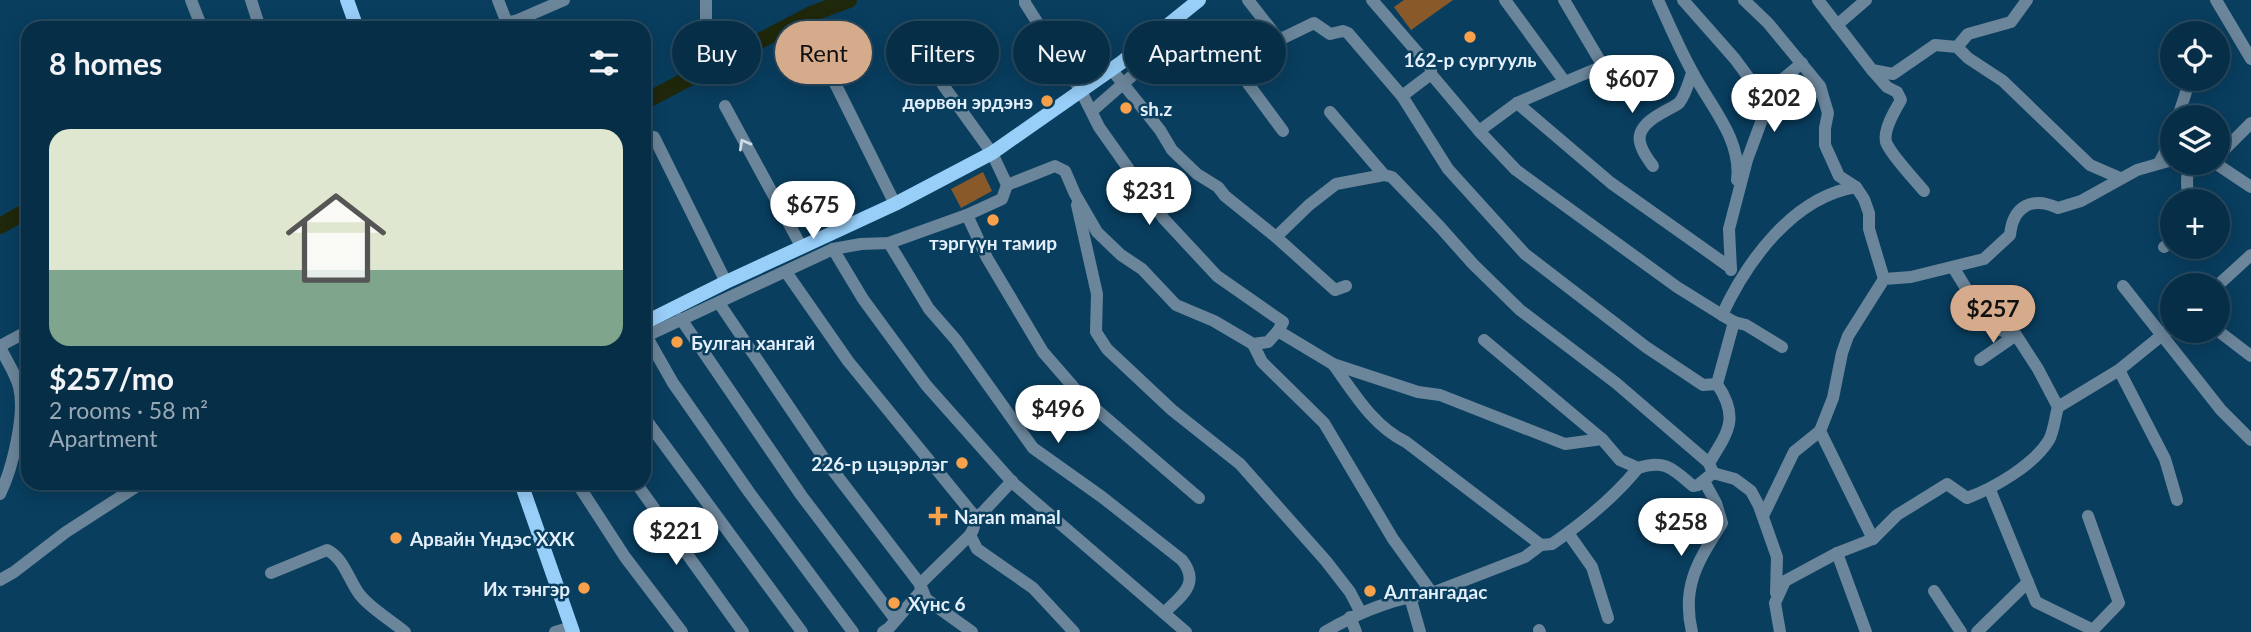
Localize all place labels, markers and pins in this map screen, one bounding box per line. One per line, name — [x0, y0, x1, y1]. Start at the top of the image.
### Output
marker: 162-р сургууль — [1462, 29, 1478, 45]
place label: 162-р сургууль — [1403, 48, 1537, 71]
pin: $607 — [1591, 55, 1673, 115]
pin: $202 — [1733, 74, 1815, 134]
place label: дөрвөн эрдэнэ — [902, 90, 1033, 113]
marker: дөрвөн эрдэнэ — [1039, 93, 1055, 109]
place label: sh.z — [1140, 97, 1173, 120]
marker: sh.z — [1118, 100, 1134, 116]
pin: $231 — [1108, 168, 1190, 227]
pin: $675 — [772, 182, 854, 241]
marker: тэргүүн тамир — [985, 212, 1001, 228]
place label: тэргүүн тамир — [929, 231, 1057, 254]
pin: $257 — [1952, 286, 2034, 345]
place label: Булган хангай — [691, 331, 815, 354]
marker: Булган хангай — [669, 334, 685, 350]
pin: $496 — [1017, 386, 1099, 445]
place label: 226-р цэцэрлэг — [811, 452, 948, 475]
marker: 226-р цэцэрлэг — [954, 455, 970, 471]
pin: $258 — [1640, 498, 1722, 558]
place label: Naran manal — [954, 505, 1061, 528]
marker: Naran manal — [928, 506, 948, 526]
pin: $221 — [635, 508, 717, 567]
place label: Арвайн Үндэс ХХК — [409, 527, 576, 550]
marker: Арвайн Үндэс ХХК — [388, 530, 404, 546]
place label: Их тэнгэр — [483, 577, 570, 600]
marker: Их тэнгэр — [576, 580, 592, 596]
place label: Алтангадас — [1383, 580, 1487, 603]
marker: Алтангадас — [1362, 583, 1378, 599]
place label: Хүнс 6 — [908, 592, 965, 615]
marker: Хүнс 6 — [886, 595, 902, 611]

